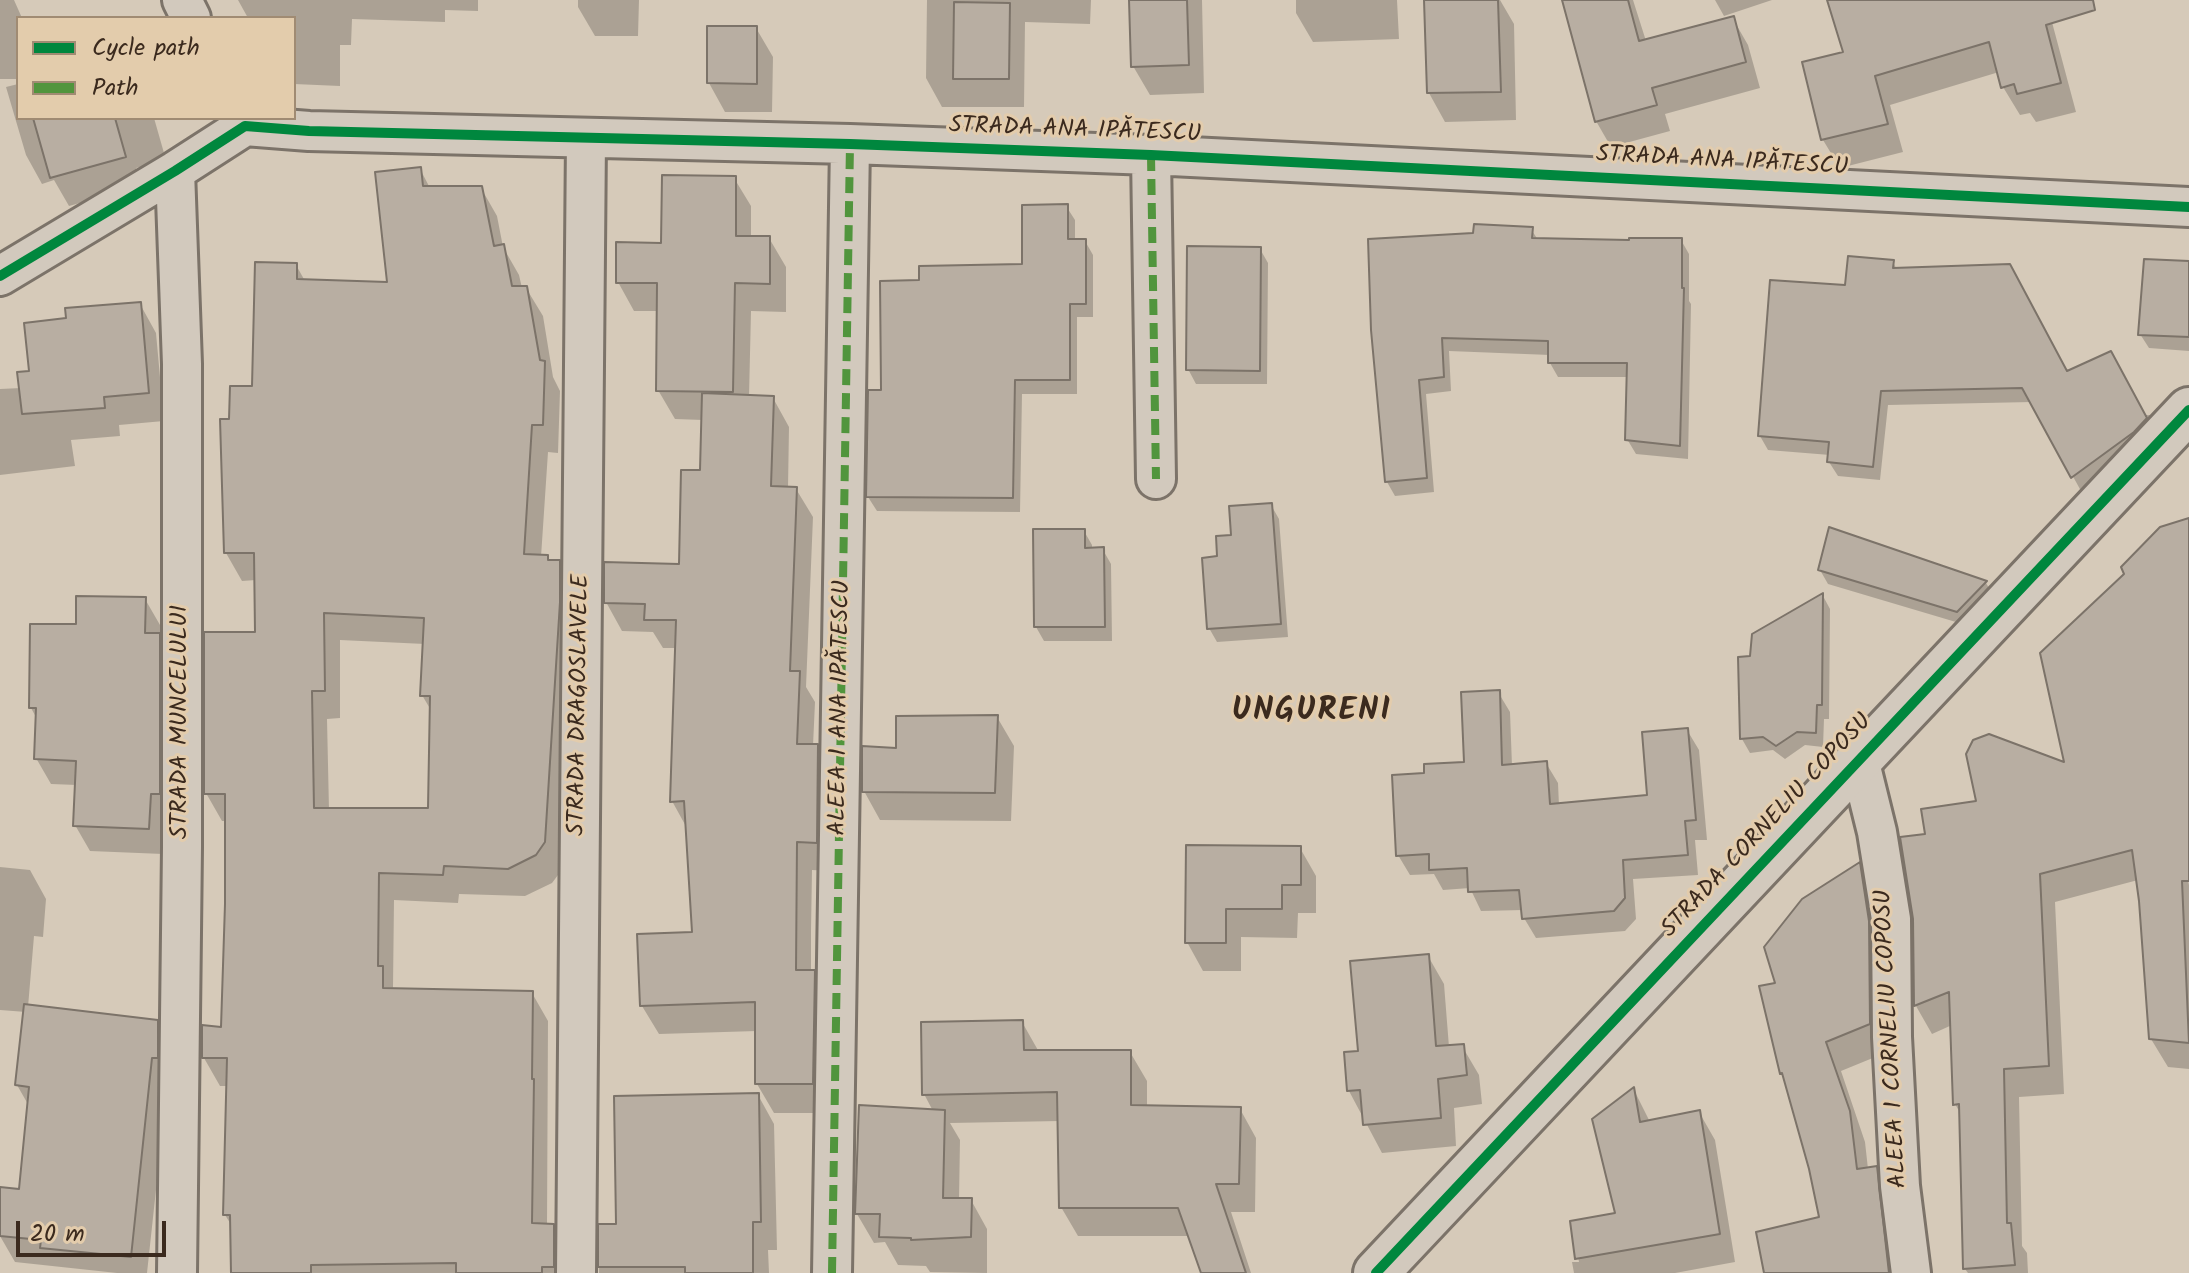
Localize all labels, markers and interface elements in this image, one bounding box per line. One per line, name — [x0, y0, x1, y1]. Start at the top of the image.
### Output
legend — [16, 16, 296, 120]
text: Cycle path — [92, 29, 200, 68]
text: Path — [92, 69, 138, 108]
street label: STRADA ANA IPĂTESCU — [948, 113, 1202, 151]
street label: STRADA ANA IPĂTESCU — [1595, 142, 1849, 184]
street label: STRADA DRAGOSLAVELE — [564, 574, 598, 836]
street label: ALEEA 1 ANA IPĂTESCU — [825, 580, 859, 836]
street label: STRADA MUNCELULUI — [168, 605, 196, 839]
district label: UNGURENI — [1232, 695, 1392, 733]
street label: STRADA CORNELIU COPOSU — [1657, 709, 1879, 945]
street label: ALEEA 1 CORNELIU COPOSU — [1871, 889, 1915, 1189]
scale bar — [20, 1205, 170, 1255]
text: 20 m — [30, 1215, 85, 1254]

